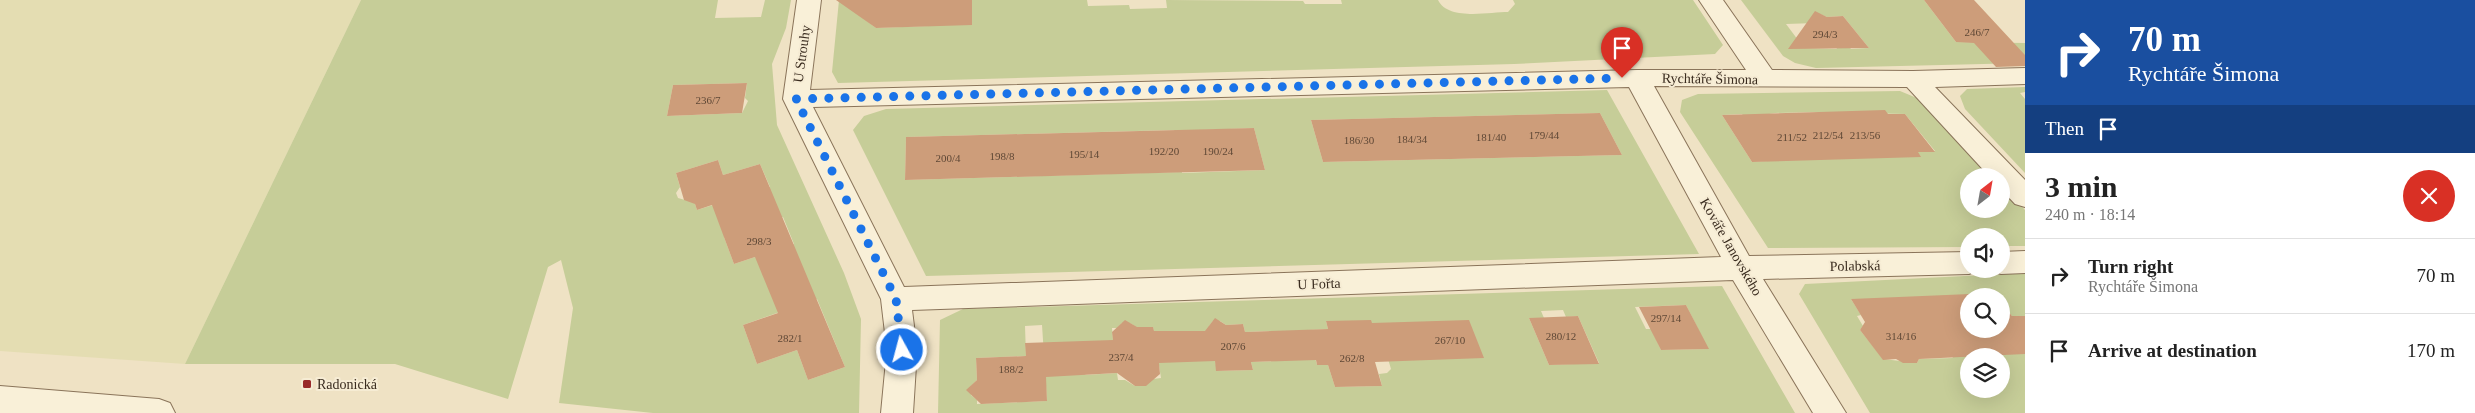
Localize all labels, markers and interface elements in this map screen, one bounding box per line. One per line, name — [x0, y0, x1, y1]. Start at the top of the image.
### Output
icon: right — [2045, 20, 2110, 85]
text: 70 m — [2128, 20, 2201, 59]
street label: U Strouhy — [791, 24, 813, 84]
house number: 246/7 — [1964, 26, 1990, 38]
pin — [1601, 27, 1643, 78]
house number: 294/3 — [1812, 28, 1838, 40]
icon: arrive — [1608, 34, 1636, 62]
text: Rychtáře Šimona — [2128, 61, 2279, 86]
street label: Rychtáře Šimona — [1662, 70, 1759, 87]
house number: 236/7 — [695, 94, 721, 106]
icon: arrive — [2094, 115, 2122, 143]
text: Then — [2045, 118, 2084, 139]
house number: 179/44 — [1529, 129, 1560, 141]
house number: 212/54 — [1813, 129, 1844, 141]
house number: 213/56 — [1850, 129, 1881, 141]
house number: 181/40 — [1476, 131, 1507, 143]
house number: 211/52 — [1777, 131, 1807, 143]
house number: 184/34 — [1397, 133, 1428, 145]
house number: 186/30 — [1344, 134, 1375, 146]
house number: 192/20 — [1149, 145, 1180, 157]
house number: 190/24 — [1203, 145, 1234, 157]
house number: 195/14 — [1069, 148, 1100, 160]
house number: 198/8 — [989, 150, 1015, 162]
house number: 200/4 — [935, 152, 961, 164]
north arrow — [1960, 168, 2010, 218]
map controls — [1960, 168, 2010, 398]
text: 3 min — [2045, 170, 2118, 203]
button: close — [2403, 170, 2455, 222]
street label: Kováře Janovského — [1697, 196, 1765, 298]
text: 240 m · 18:14 — [2045, 206, 2135, 223]
button: sound — [1960, 228, 2010, 278]
house number: 298/3 — [746, 235, 772, 247]
text: Turn right — [2088, 256, 2173, 277]
street label: Polabská — [1830, 258, 1881, 274]
icon: right — [2045, 262, 2073, 290]
text: 70 m — [2416, 265, 2455, 286]
street label: U Fořta — [1297, 276, 1342, 292]
text: Rychtáře Šimona — [2088, 278, 2198, 295]
button: search — [1960, 288, 2010, 338]
house number: 297/14 — [1651, 312, 1682, 324]
position arrow — [875, 323, 927, 375]
house number: 280/12 — [1546, 330, 1576, 342]
house number: 314/16 — [1886, 330, 1917, 342]
house number: 282/1 — [777, 332, 803, 344]
house number: 267/10 — [1435, 334, 1466, 346]
icon: arrive — [2045, 337, 2073, 365]
house number: 207/6 — [1220, 340, 1246, 352]
text: Arrive at destination — [2088, 340, 2257, 361]
text: 170 m — [2407, 340, 2455, 361]
button: layers — [1960, 348, 2010, 398]
house number: 237/4 — [1108, 351, 1134, 363]
house number: 262/8 — [1339, 352, 1365, 364]
house number: 188/2 — [998, 363, 1024, 375]
place label: Radonická — [317, 377, 378, 392]
marker: Radonická — [301, 378, 313, 390]

